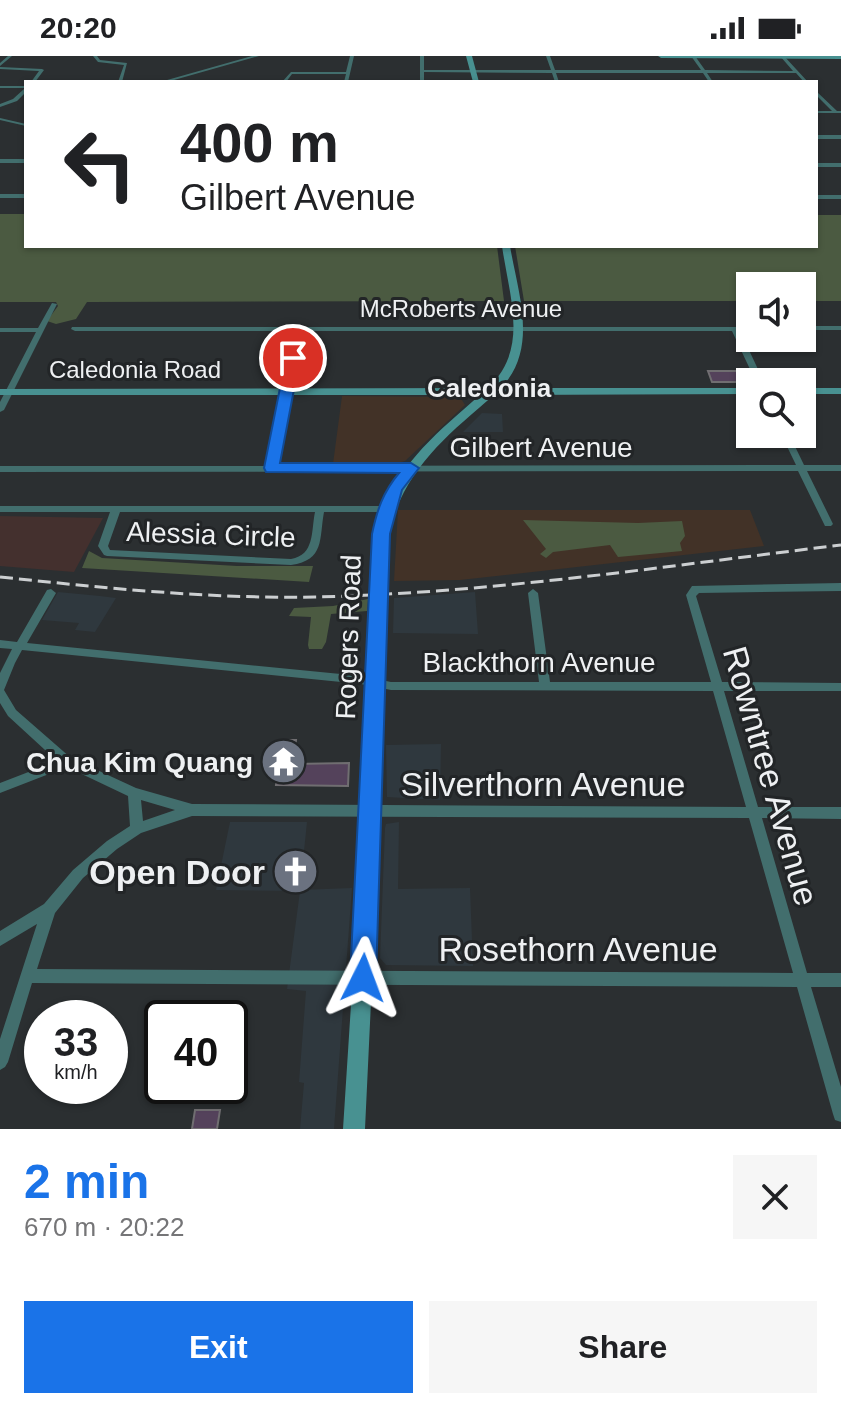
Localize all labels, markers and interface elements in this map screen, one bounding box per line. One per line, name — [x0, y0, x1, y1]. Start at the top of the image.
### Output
text: 20:20 — [40, 11, 117, 44]
text: 400 m — [180, 111, 339, 174]
icon: left — [48, 112, 152, 216]
text: Gilbert Avenue — [180, 177, 416, 218]
map controls — [736, 272, 816, 448]
button: sound — [736, 272, 816, 352]
street label: McRoberts Avenue — [360, 295, 562, 322]
pin — [259, 324, 327, 392]
icon: arrive — [271, 336, 315, 380]
street label: Caledonia Road — [49, 356, 221, 383]
button: search — [736, 368, 816, 448]
district label: Caledonia — [427, 373, 552, 403]
street label: Gilbert Avenue — [449, 432, 633, 463]
street label: Alessia Circle — [126, 516, 296, 553]
street label: Rogers Road — [330, 554, 367, 720]
street label: Rowntree Avenue — [716, 642, 826, 910]
street label: Blackthorn Avenue — [423, 647, 655, 678]
temple icon: Chua Kim Quang — [260, 738, 308, 786]
place label: Chua Kim Quang — [26, 747, 253, 778]
street label: Silverthorn Avenue — [401, 765, 685, 803]
church icon: Open Door — [272, 848, 320, 896]
place label: Open Door — [89, 853, 265, 891]
street label: Rosethorn Avenue — [438, 930, 718, 968]
position arrow — [321, 936, 405, 1020]
speed limit sign: 40 — [144, 1000, 248, 1104]
text: 33 — [54, 1020, 98, 1064]
text: km/h — [54, 1061, 98, 1083]
text: 2 min — [24, 1155, 149, 1208]
button: close — [733, 1155, 817, 1239]
text: 670 m · 20:22 — [24, 1212, 184, 1242]
button: Exit — [24, 1301, 413, 1393]
button: Share — [429, 1301, 817, 1393]

